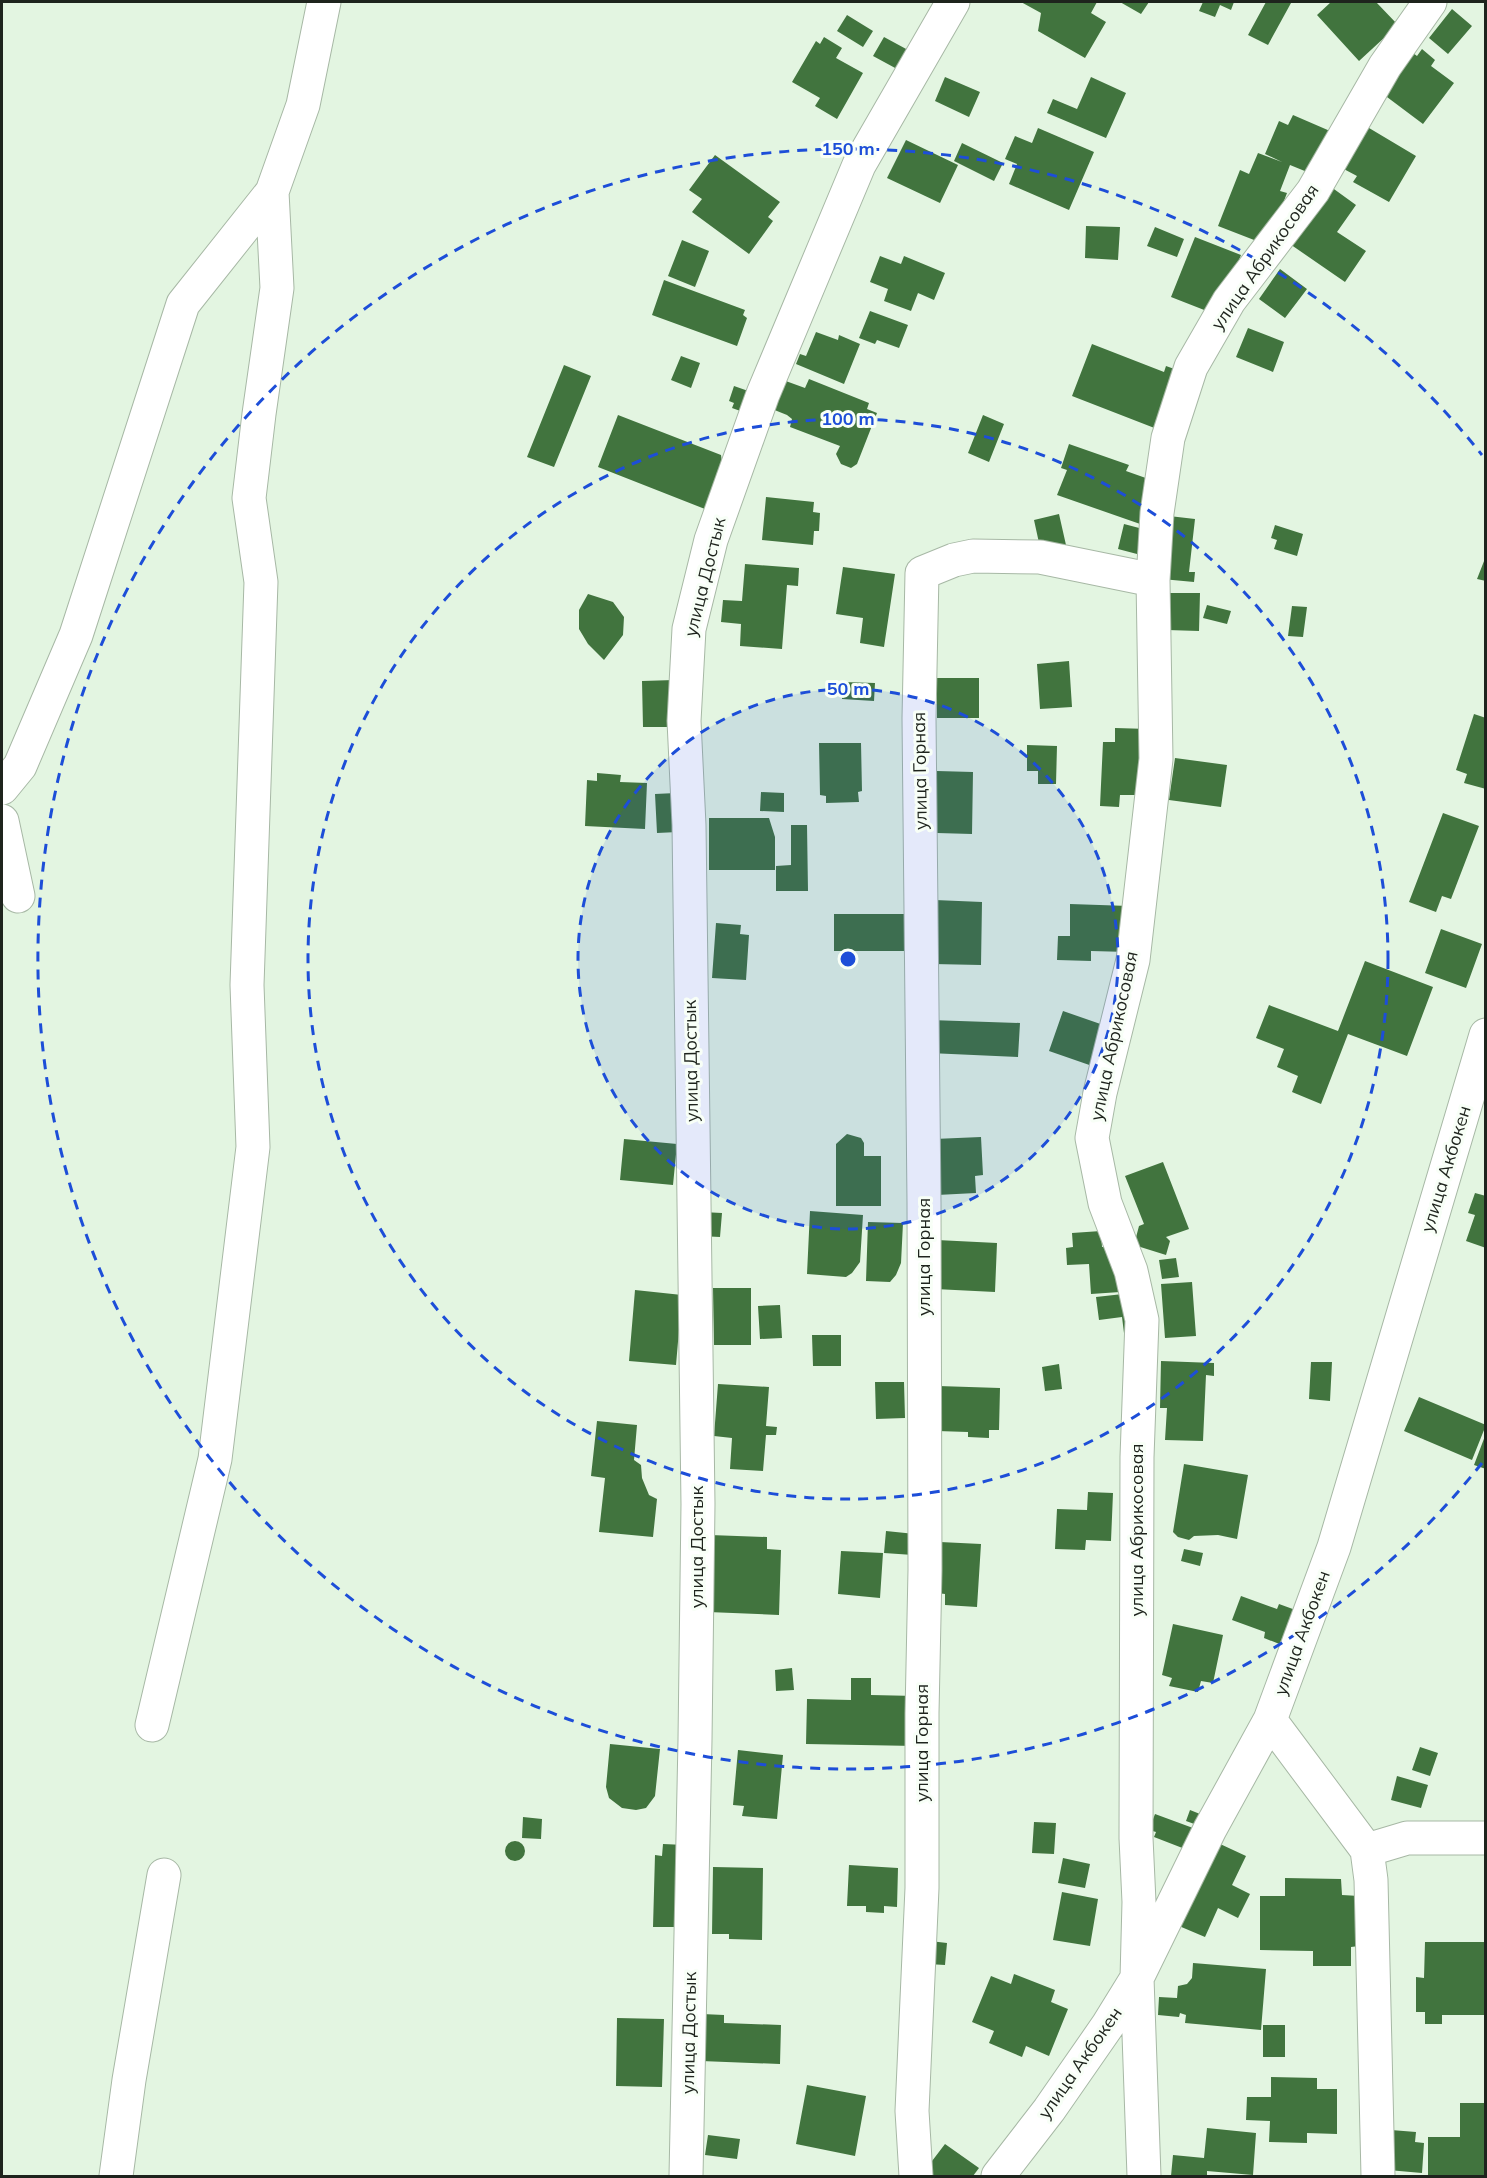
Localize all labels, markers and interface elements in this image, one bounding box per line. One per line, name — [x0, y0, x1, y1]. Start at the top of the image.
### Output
text: 150 m — [821, 137, 875, 160]
street label: улица Абрикосовая — [1206, 179, 1324, 334]
text: 100 m — [821, 407, 875, 430]
street label: улица Достык — [679, 514, 731, 639]
text: 50 m — [827, 677, 869, 700]
street label: улица Горная — [907, 712, 932, 830]
centre of rings — [838, 949, 858, 969]
street label: улица Абрикосовая — [1084, 949, 1143, 1123]
street label: улица Достык — [678, 999, 703, 1122]
street label: улица Акбокен — [1415, 1103, 1476, 1235]
street label: улица Горная — [912, 1198, 935, 1316]
street label: улица Абрикосовая — [1125, 1444, 1148, 1616]
street label: улица Достык — [685, 1485, 708, 1608]
street label: улица Акбокен — [1268, 1567, 1335, 1699]
street label: улица Горная — [910, 1684, 933, 1802]
street label: улица Достык — [676, 1971, 701, 2094]
street label: улица Акбокен — [1032, 2002, 1127, 2123]

